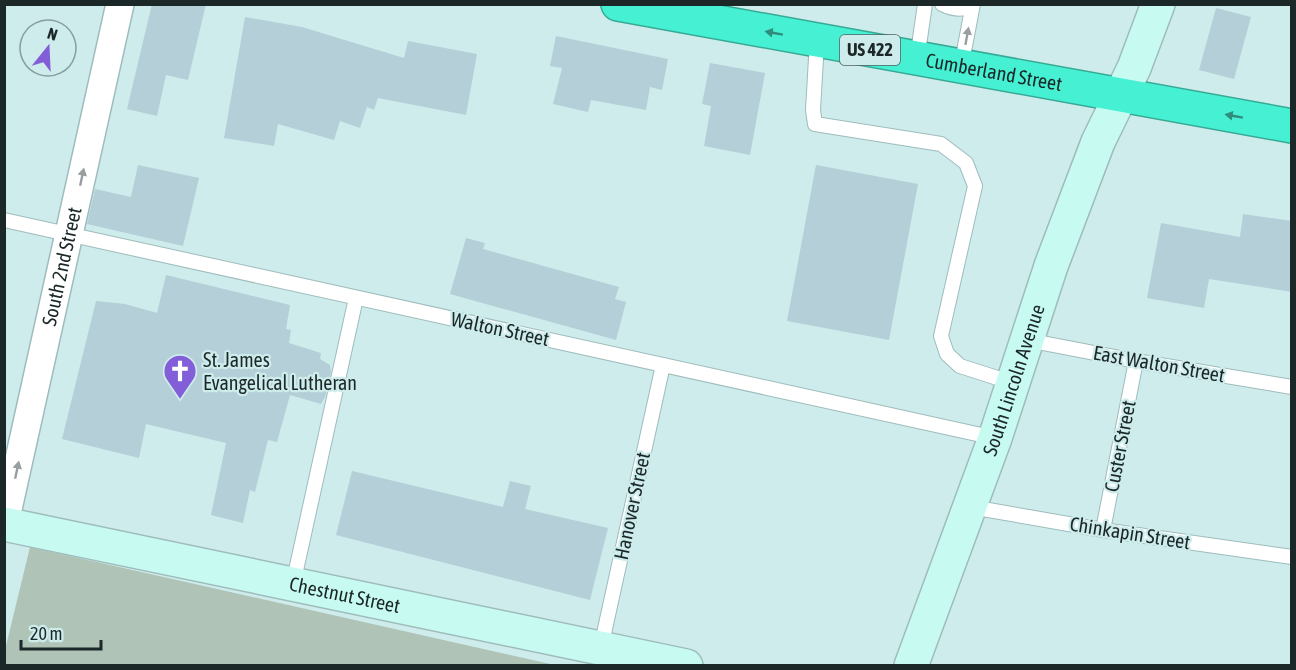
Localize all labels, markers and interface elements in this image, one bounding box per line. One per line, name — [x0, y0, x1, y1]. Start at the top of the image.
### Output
north arrow — [18, 18, 78, 78]
text: N — [45, 24, 60, 44]
one-way arrow — [963, 27, 972, 46]
one-way arrow — [764, 28, 783, 37]
road number: US 422 — [840, 35, 900, 65]
street label: Cumberland Street — [924, 48, 1064, 95]
one-way arrow — [1224, 111, 1243, 120]
one-way arrow — [78, 167, 87, 186]
street label: South 2nd Street — [37, 204, 86, 328]
street label: South Lincoln Avenue — [978, 301, 1049, 459]
street label: Walton Street — [449, 307, 552, 350]
street label: East Walton Street — [1092, 341, 1227, 386]
place label: St. James Evangelical Lutheran — [203, 348, 357, 394]
church icon: St. James Evangelical Lutheran — [162, 353, 198, 400]
street label: Custer Street — [1099, 398, 1140, 494]
street label: Hanover Street — [609, 450, 654, 562]
one-way arrow — [13, 460, 22, 479]
street label: Chinkapin Street — [1068, 512, 1192, 553]
street label: Chestnut Street — [287, 572, 402, 617]
scale bar — [21, 613, 100, 651]
text: 20 m — [30, 623, 62, 644]

